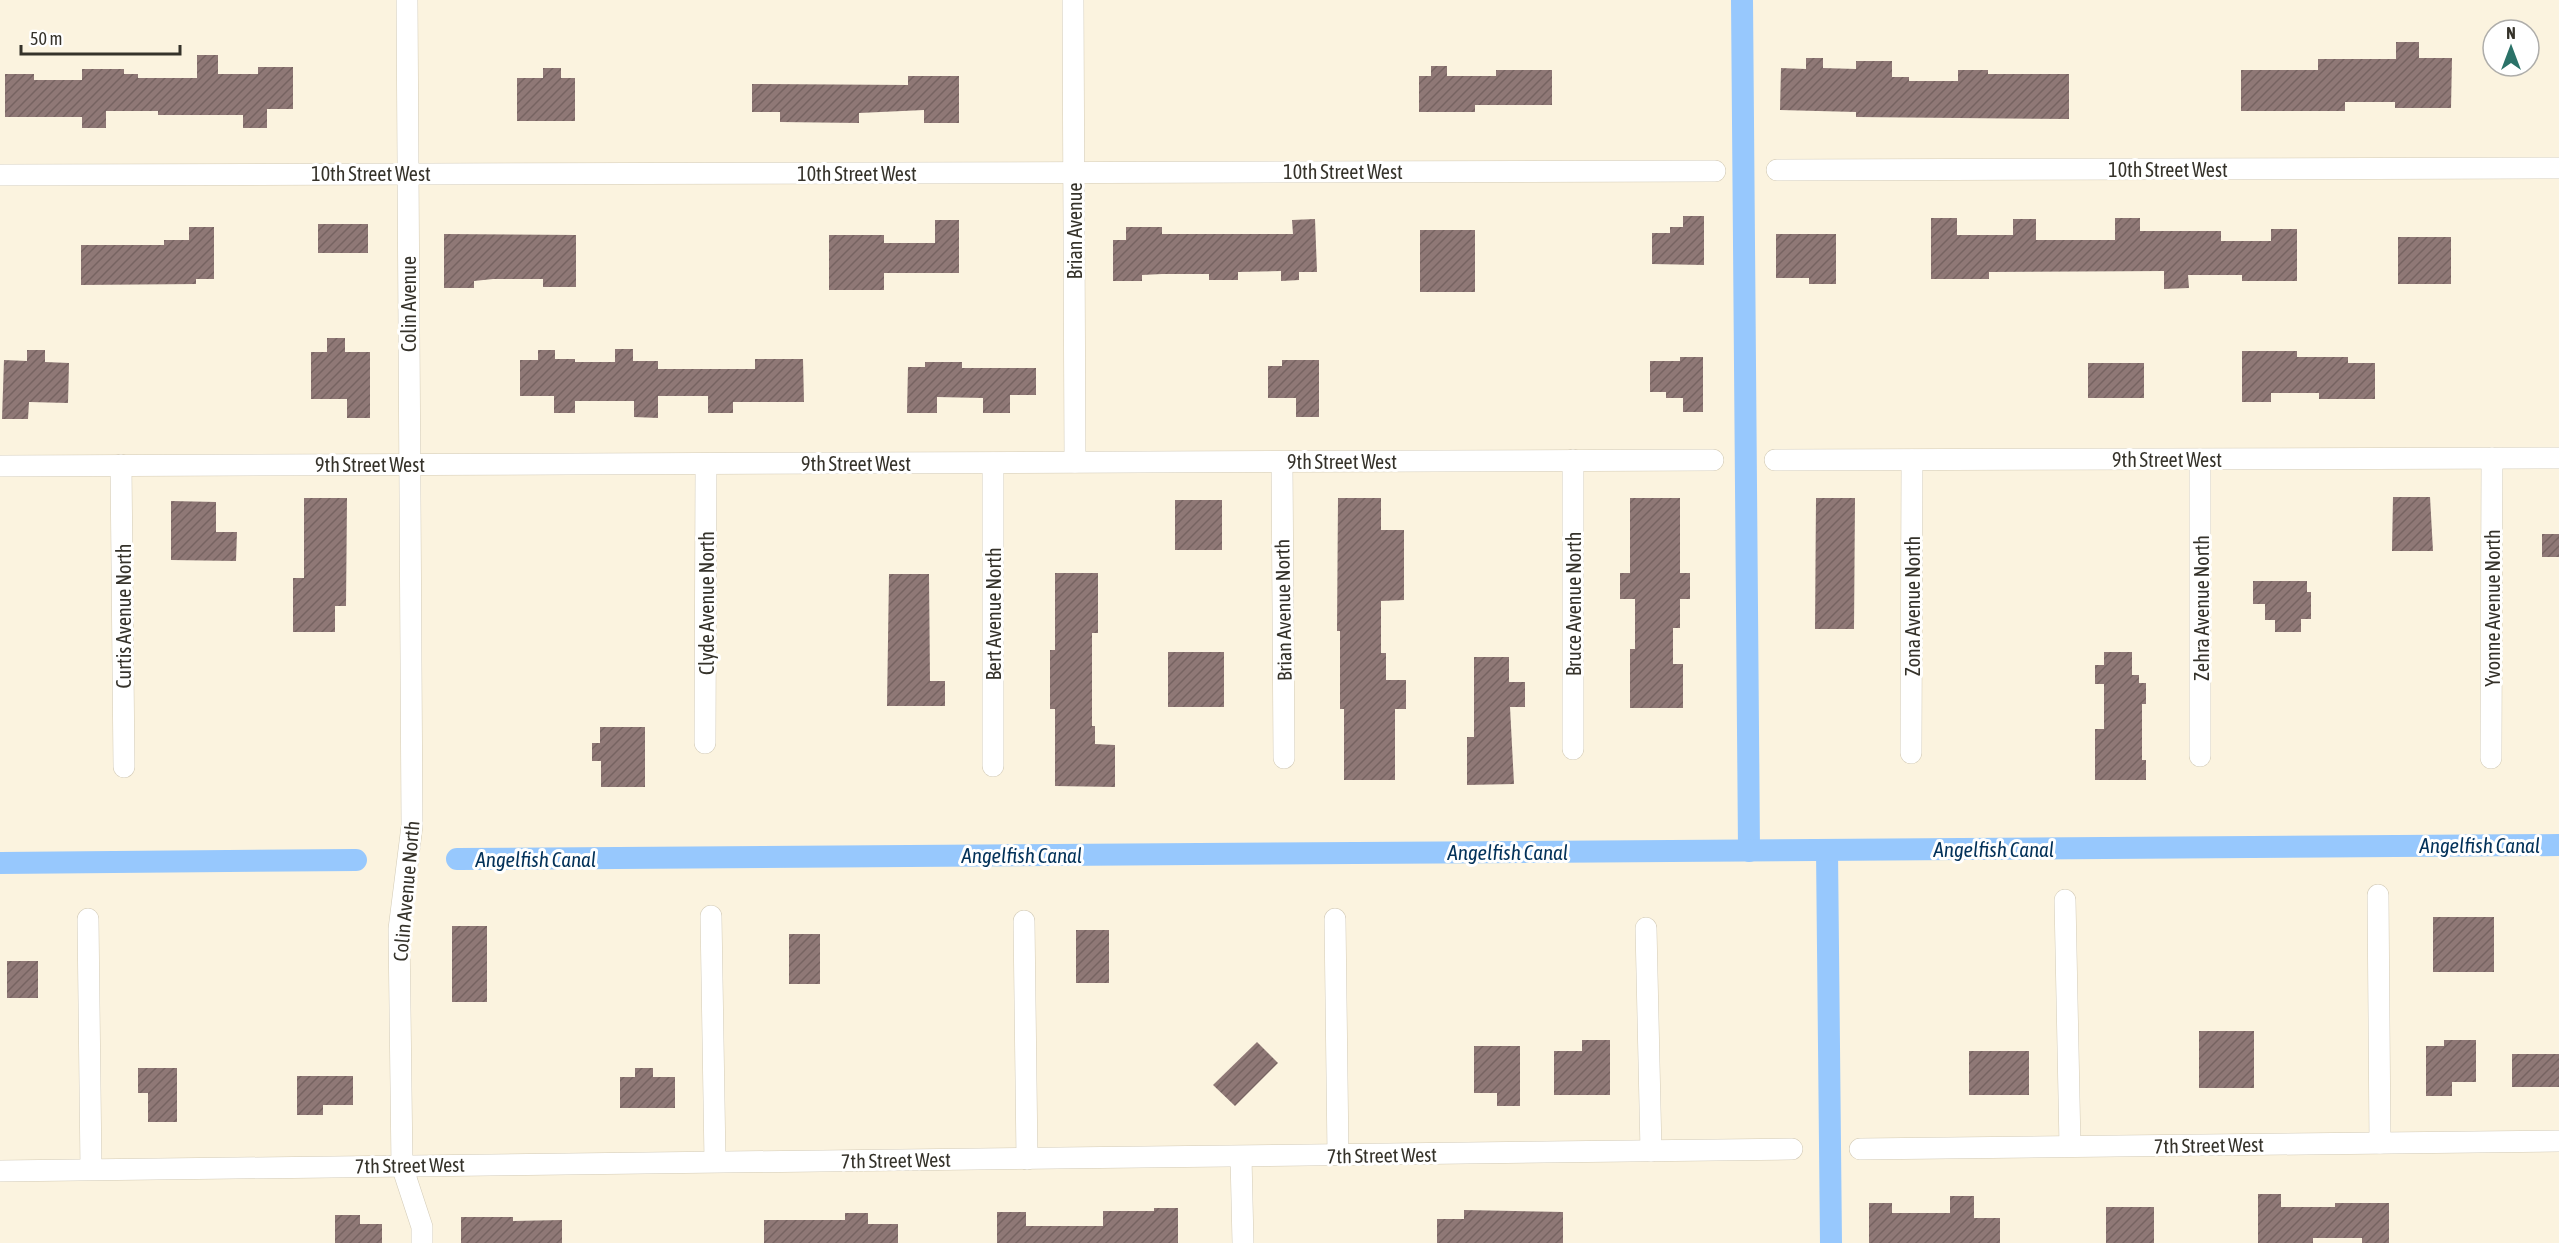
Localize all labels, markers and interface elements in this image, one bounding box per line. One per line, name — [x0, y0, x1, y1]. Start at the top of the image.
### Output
scale bar — [21, 18, 180, 56]
north arrow — [2481, 18, 2541, 78]
text: N — [2506, 24, 2516, 42]
text: 50 m — [30, 28, 62, 49]
street label: 10th Street West — [2108, 158, 2228, 181]
street label: 10th Street West — [1283, 160, 1403, 183]
street label: 10th Street West — [311, 162, 431, 185]
street label: 10th Street West — [797, 162, 917, 185]
street label: Brian Avenue — [1063, 182, 1086, 280]
street label: Colin Avenue — [397, 256, 420, 352]
street label: 9th Street West — [2112, 448, 2222, 471]
street label: 9th Street West — [1287, 450, 1397, 473]
street label: 9th Street West — [801, 452, 911, 475]
street label: 9th Street West — [315, 453, 425, 476]
street label: Yvonne Avenue North — [2481, 529, 2504, 687]
street label: Clyde Avenue North — [695, 531, 718, 675]
street label: Bruce Avenue North — [1562, 532, 1585, 676]
street label: Zehra Avenue North — [2190, 535, 2213, 681]
street label: Zona Avenue North — [1901, 536, 1924, 676]
street label: Brian Avenue North — [1270, 539, 1296, 681]
street label: Curtis Avenue North — [112, 544, 135, 688]
street label: Bert Avenue North — [982, 547, 1005, 681]
street label: Colin Avenue North — [388, 820, 424, 962]
water label: Angelfish Canal — [2419, 833, 2540, 857]
water label: Angelfish Canal — [1933, 837, 2054, 861]
water label: Angelfish Canal — [1447, 840, 1568, 864]
water label: Angelfish Canal — [961, 843, 1082, 867]
water label: Angelfish Canal — [475, 847, 596, 871]
street label: 7th Street West — [2154, 1133, 2264, 1157]
street label: 7th Street West — [1327, 1143, 1437, 1167]
street label: 7th Street West — [841, 1148, 951, 1172]
street label: 7th Street West — [355, 1153, 465, 1177]

